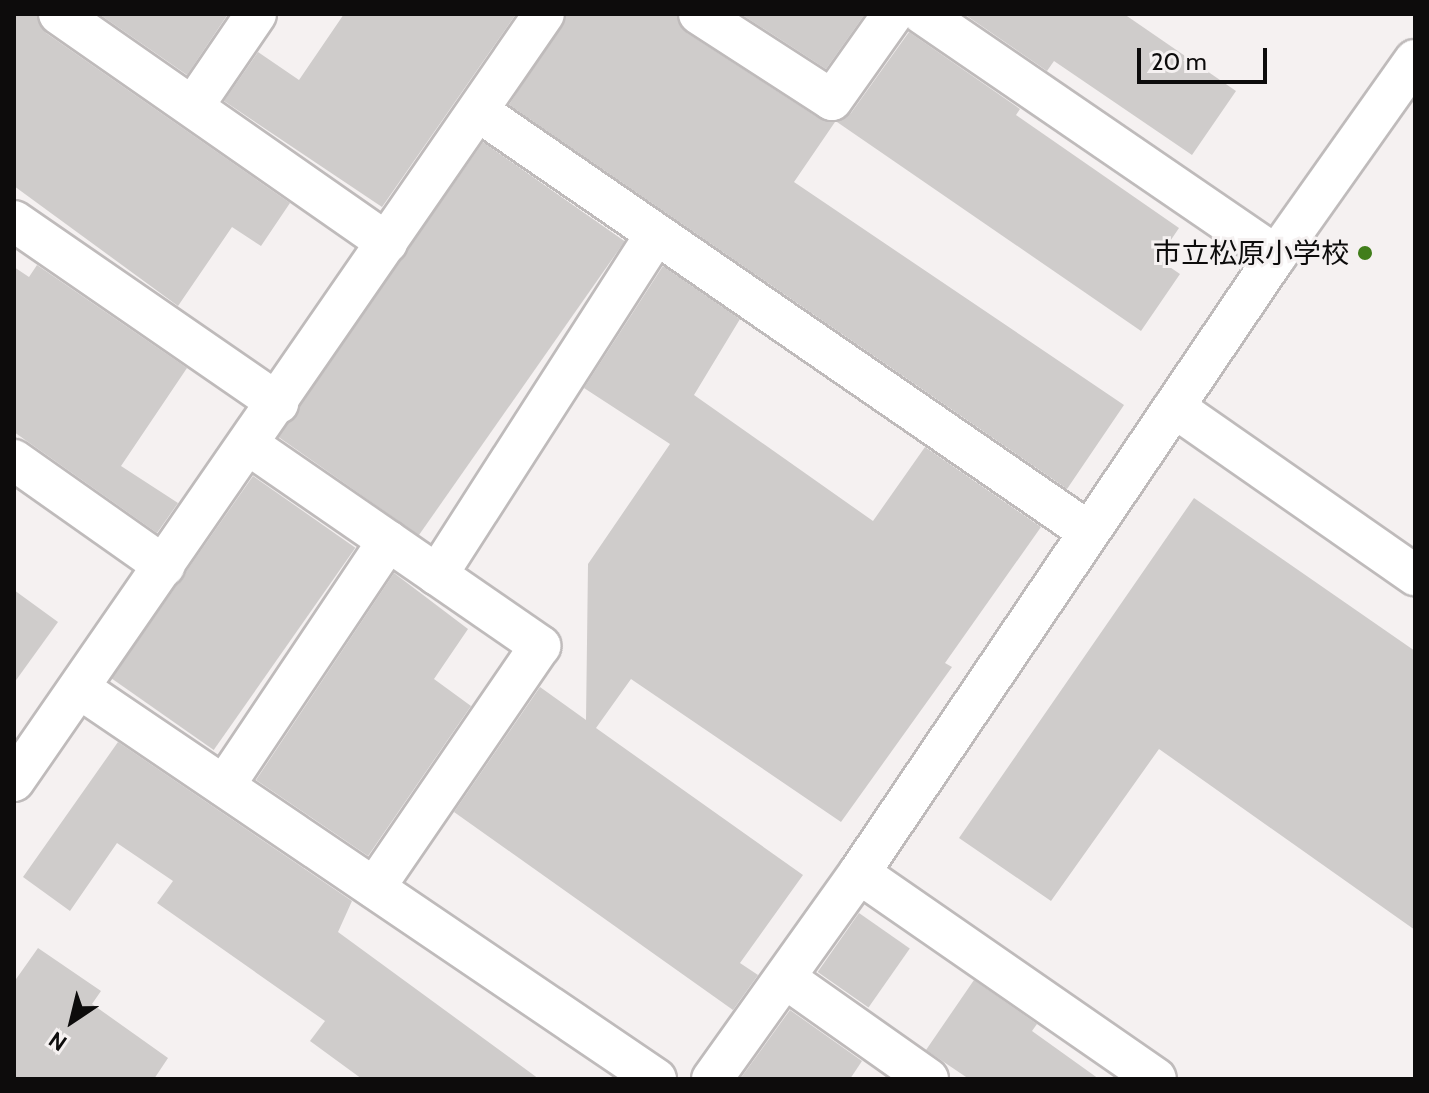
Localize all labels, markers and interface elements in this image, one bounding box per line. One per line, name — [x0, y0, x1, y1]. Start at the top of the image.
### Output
scale bar — [1141, 32, 1271, 82]
text: 20 m — [1151, 47, 1207, 76]
place label: 市立松原小学校 — [1153, 236, 1349, 270]
marker: 市立松原小学校 — [1356, 244, 1374, 262]
north arrow — [32, 981, 112, 1061]
text: N — [44, 1026, 72, 1057]

